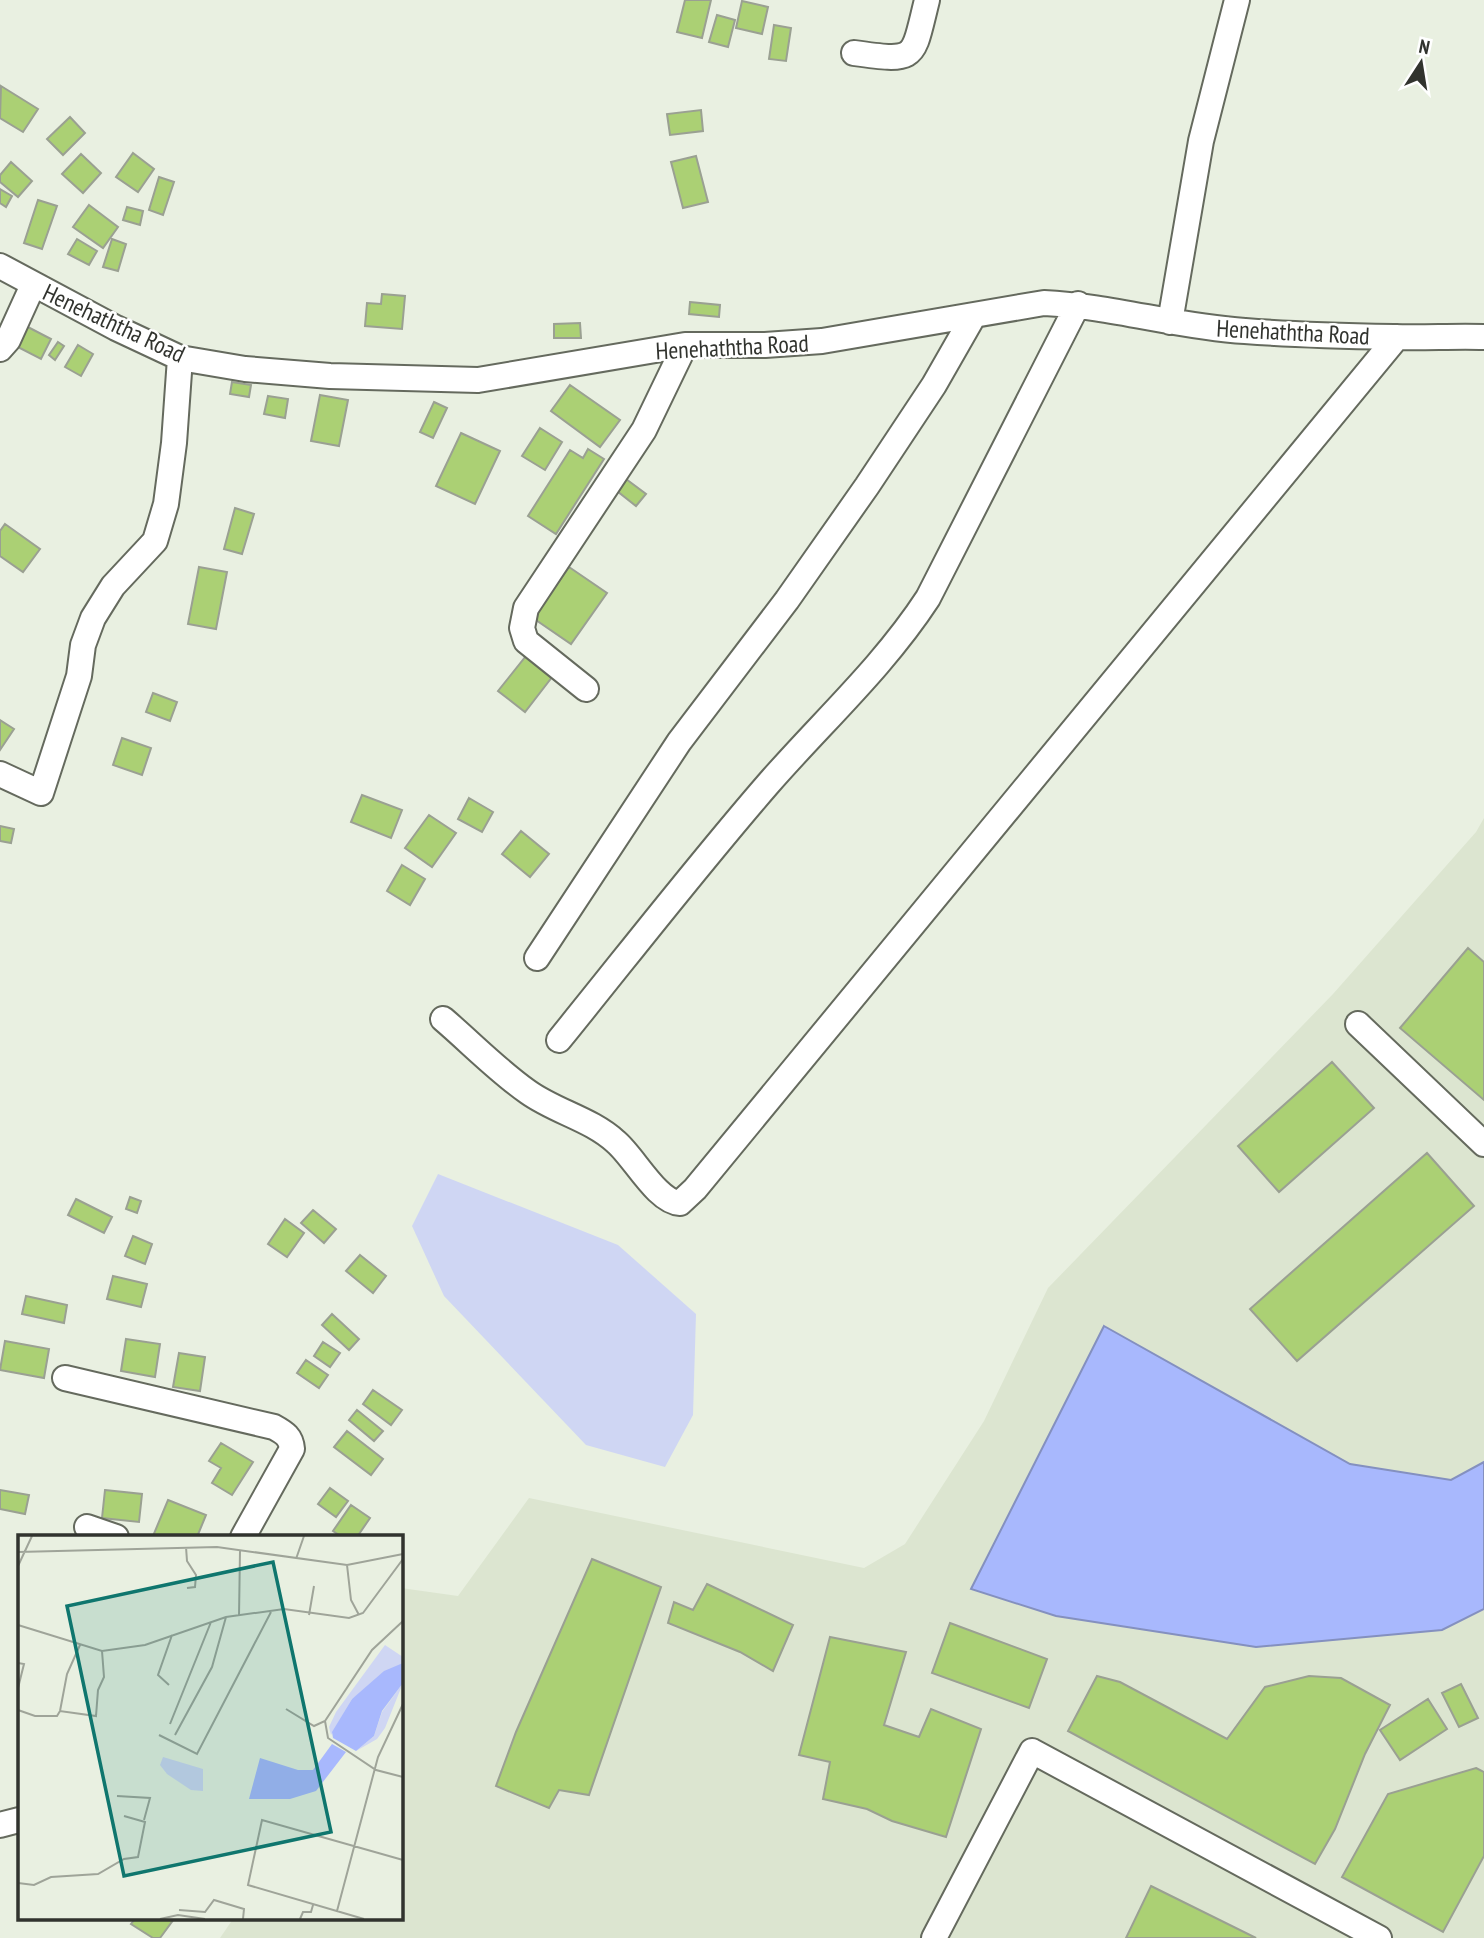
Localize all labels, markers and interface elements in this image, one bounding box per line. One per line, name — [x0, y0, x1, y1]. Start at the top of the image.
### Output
north arrow — [1386, 28, 1456, 98]
text: N — [1417, 34, 1432, 59]
street label: Henehaththa Road — [38, 277, 190, 369]
street label: Henehaththa Road — [1216, 313, 1370, 351]
street label: Henehaththa Road — [655, 328, 809, 366]
inset map — [18, 1535, 402, 1920]

